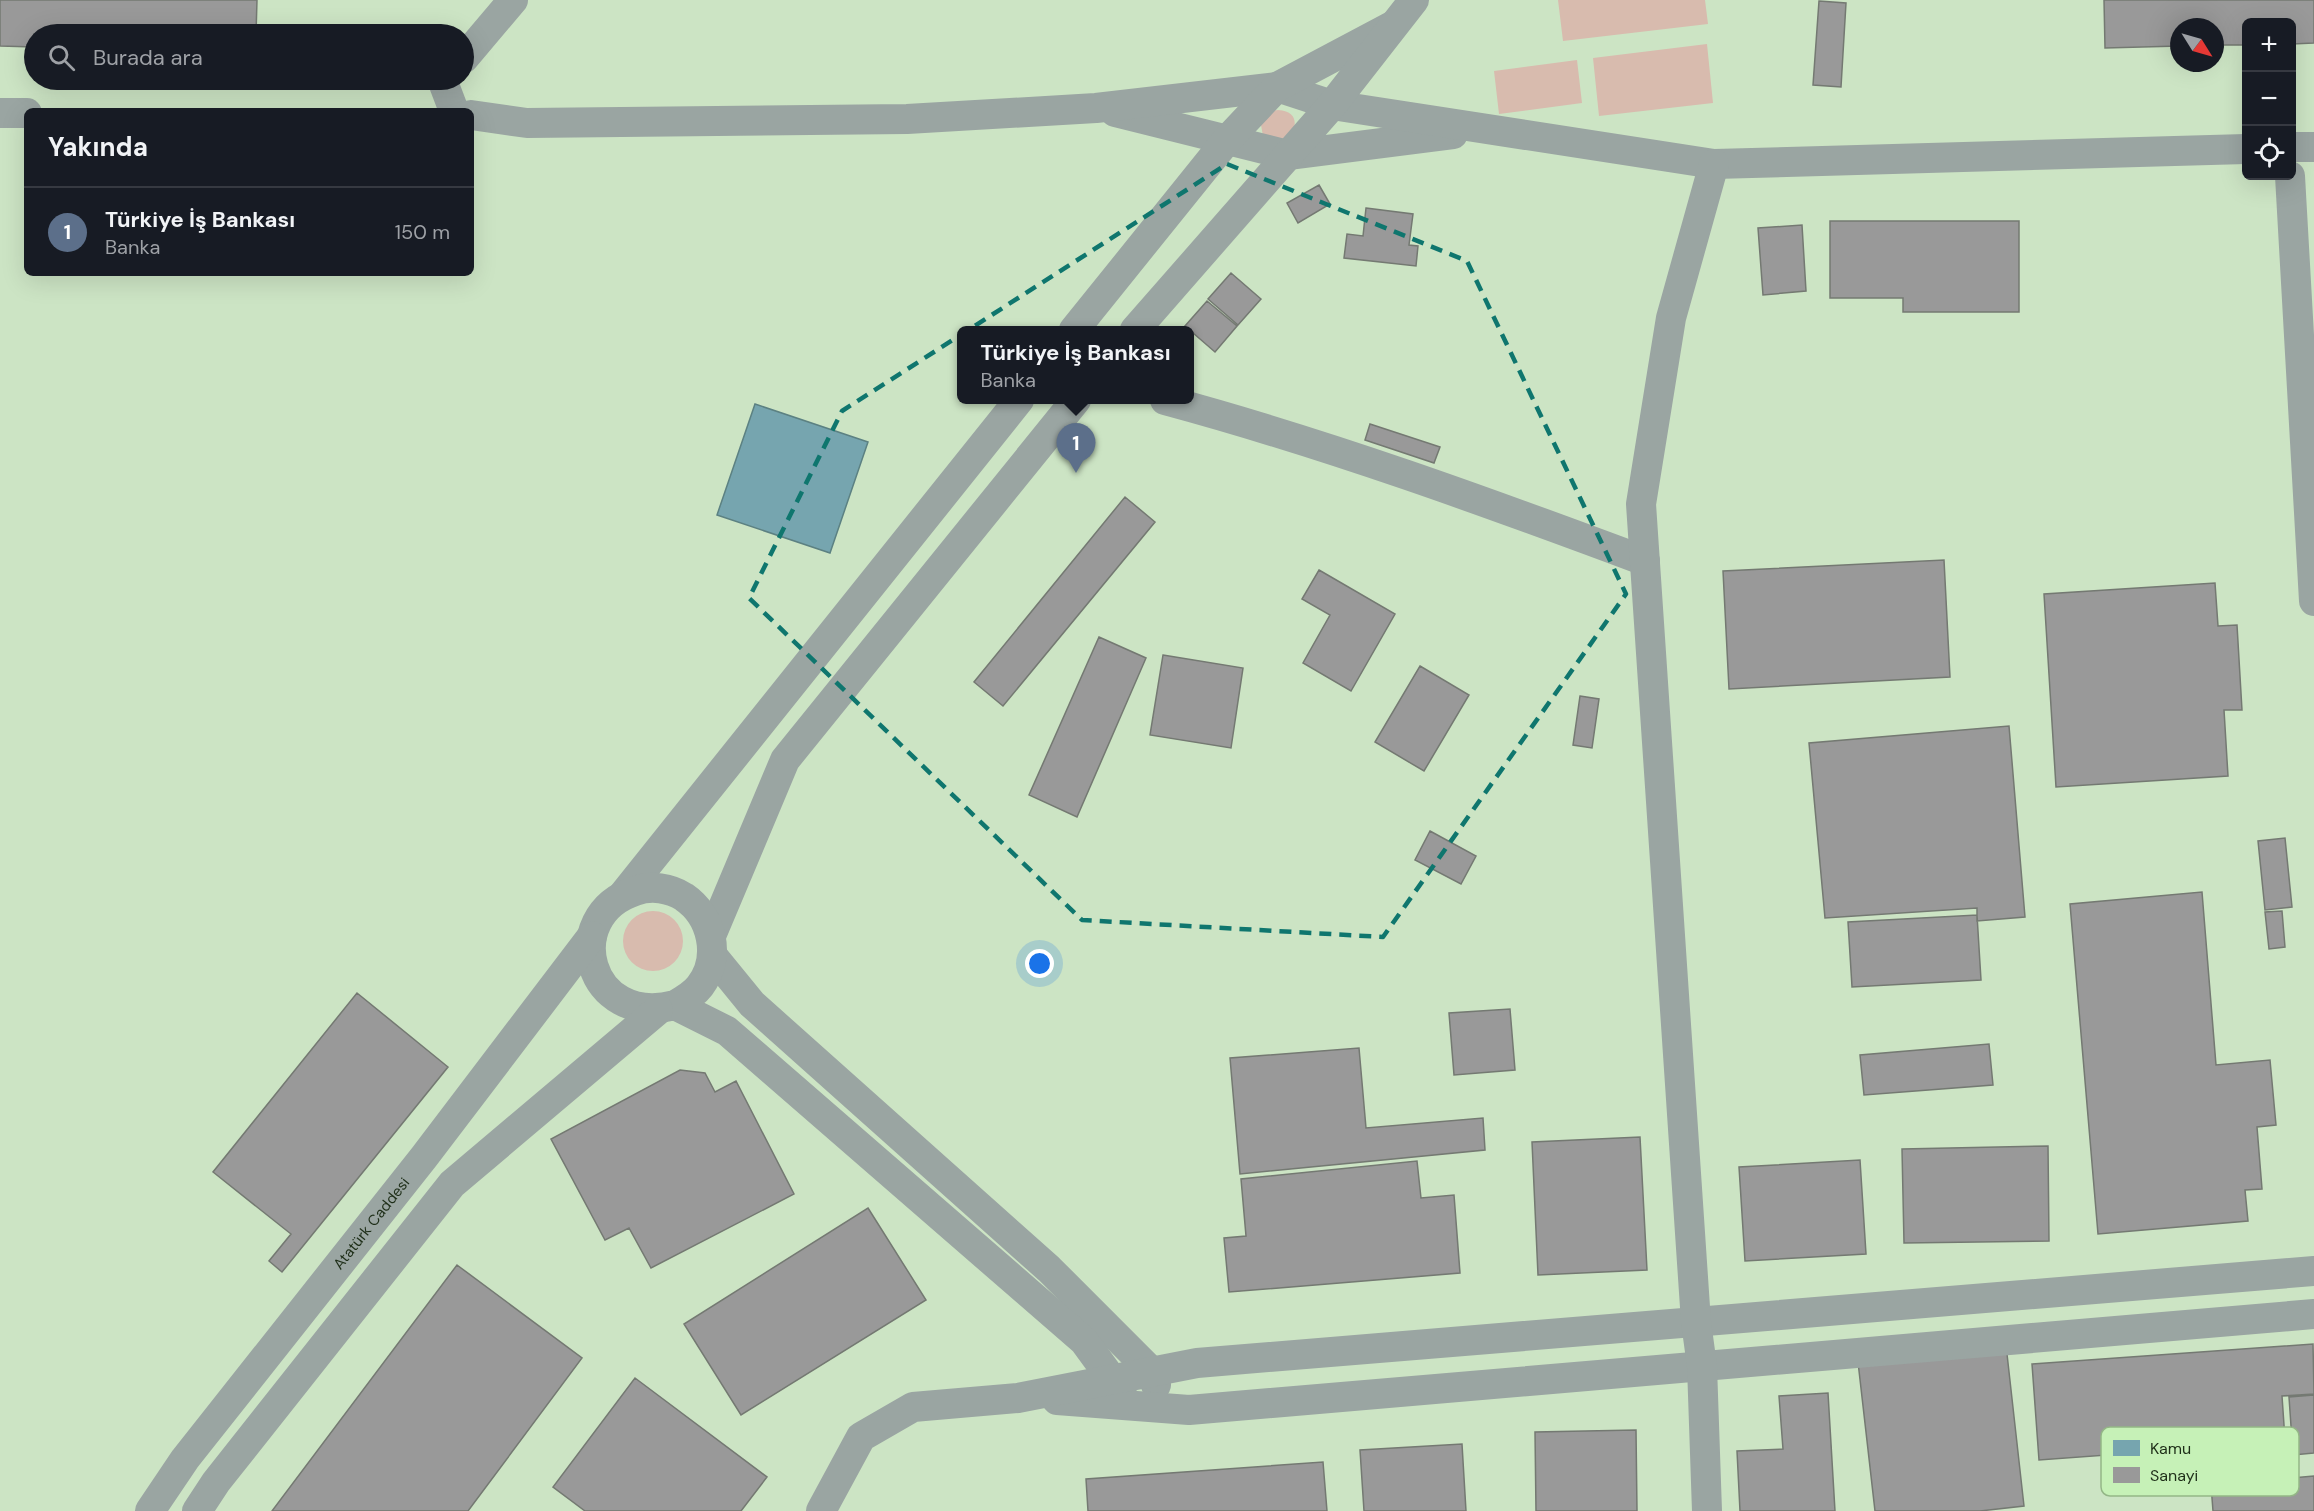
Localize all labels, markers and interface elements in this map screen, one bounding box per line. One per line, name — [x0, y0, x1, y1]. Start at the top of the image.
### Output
north arrow — [2170, 18, 2224, 72]
map controls — [2242, 18, 2296, 180]
button: + — [2242, 18, 2296, 72]
search box — [24, 24, 474, 90]
icon: search — [45, 41, 78, 74]
text: Burada ara — [93, 43, 203, 72]
button: − — [2242, 72, 2296, 126]
button: locate — [2242, 126, 2296, 180]
text: Yakında — [48, 130, 148, 164]
text: Türkiye İş Bankası — [105, 205, 295, 234]
text: 1 — [64, 219, 71, 245]
text: 150 m — [395, 219, 450, 245]
text: Banka — [105, 234, 160, 260]
popup — [957, 326, 1194, 404]
text: Türkiye İş Bankası — [980, 338, 1171, 367]
text: Banka — [980, 367, 1036, 393]
pin: 1 — [1056, 424, 1096, 473]
your location — [1025, 949, 1054, 978]
street label: Atatürk Caddesi — [329, 1173, 414, 1274]
legend — [2101, 1427, 2299, 1496]
text: Kamu — [2150, 1438, 2191, 1459]
text: Sanayi — [2150, 1465, 2198, 1486]

